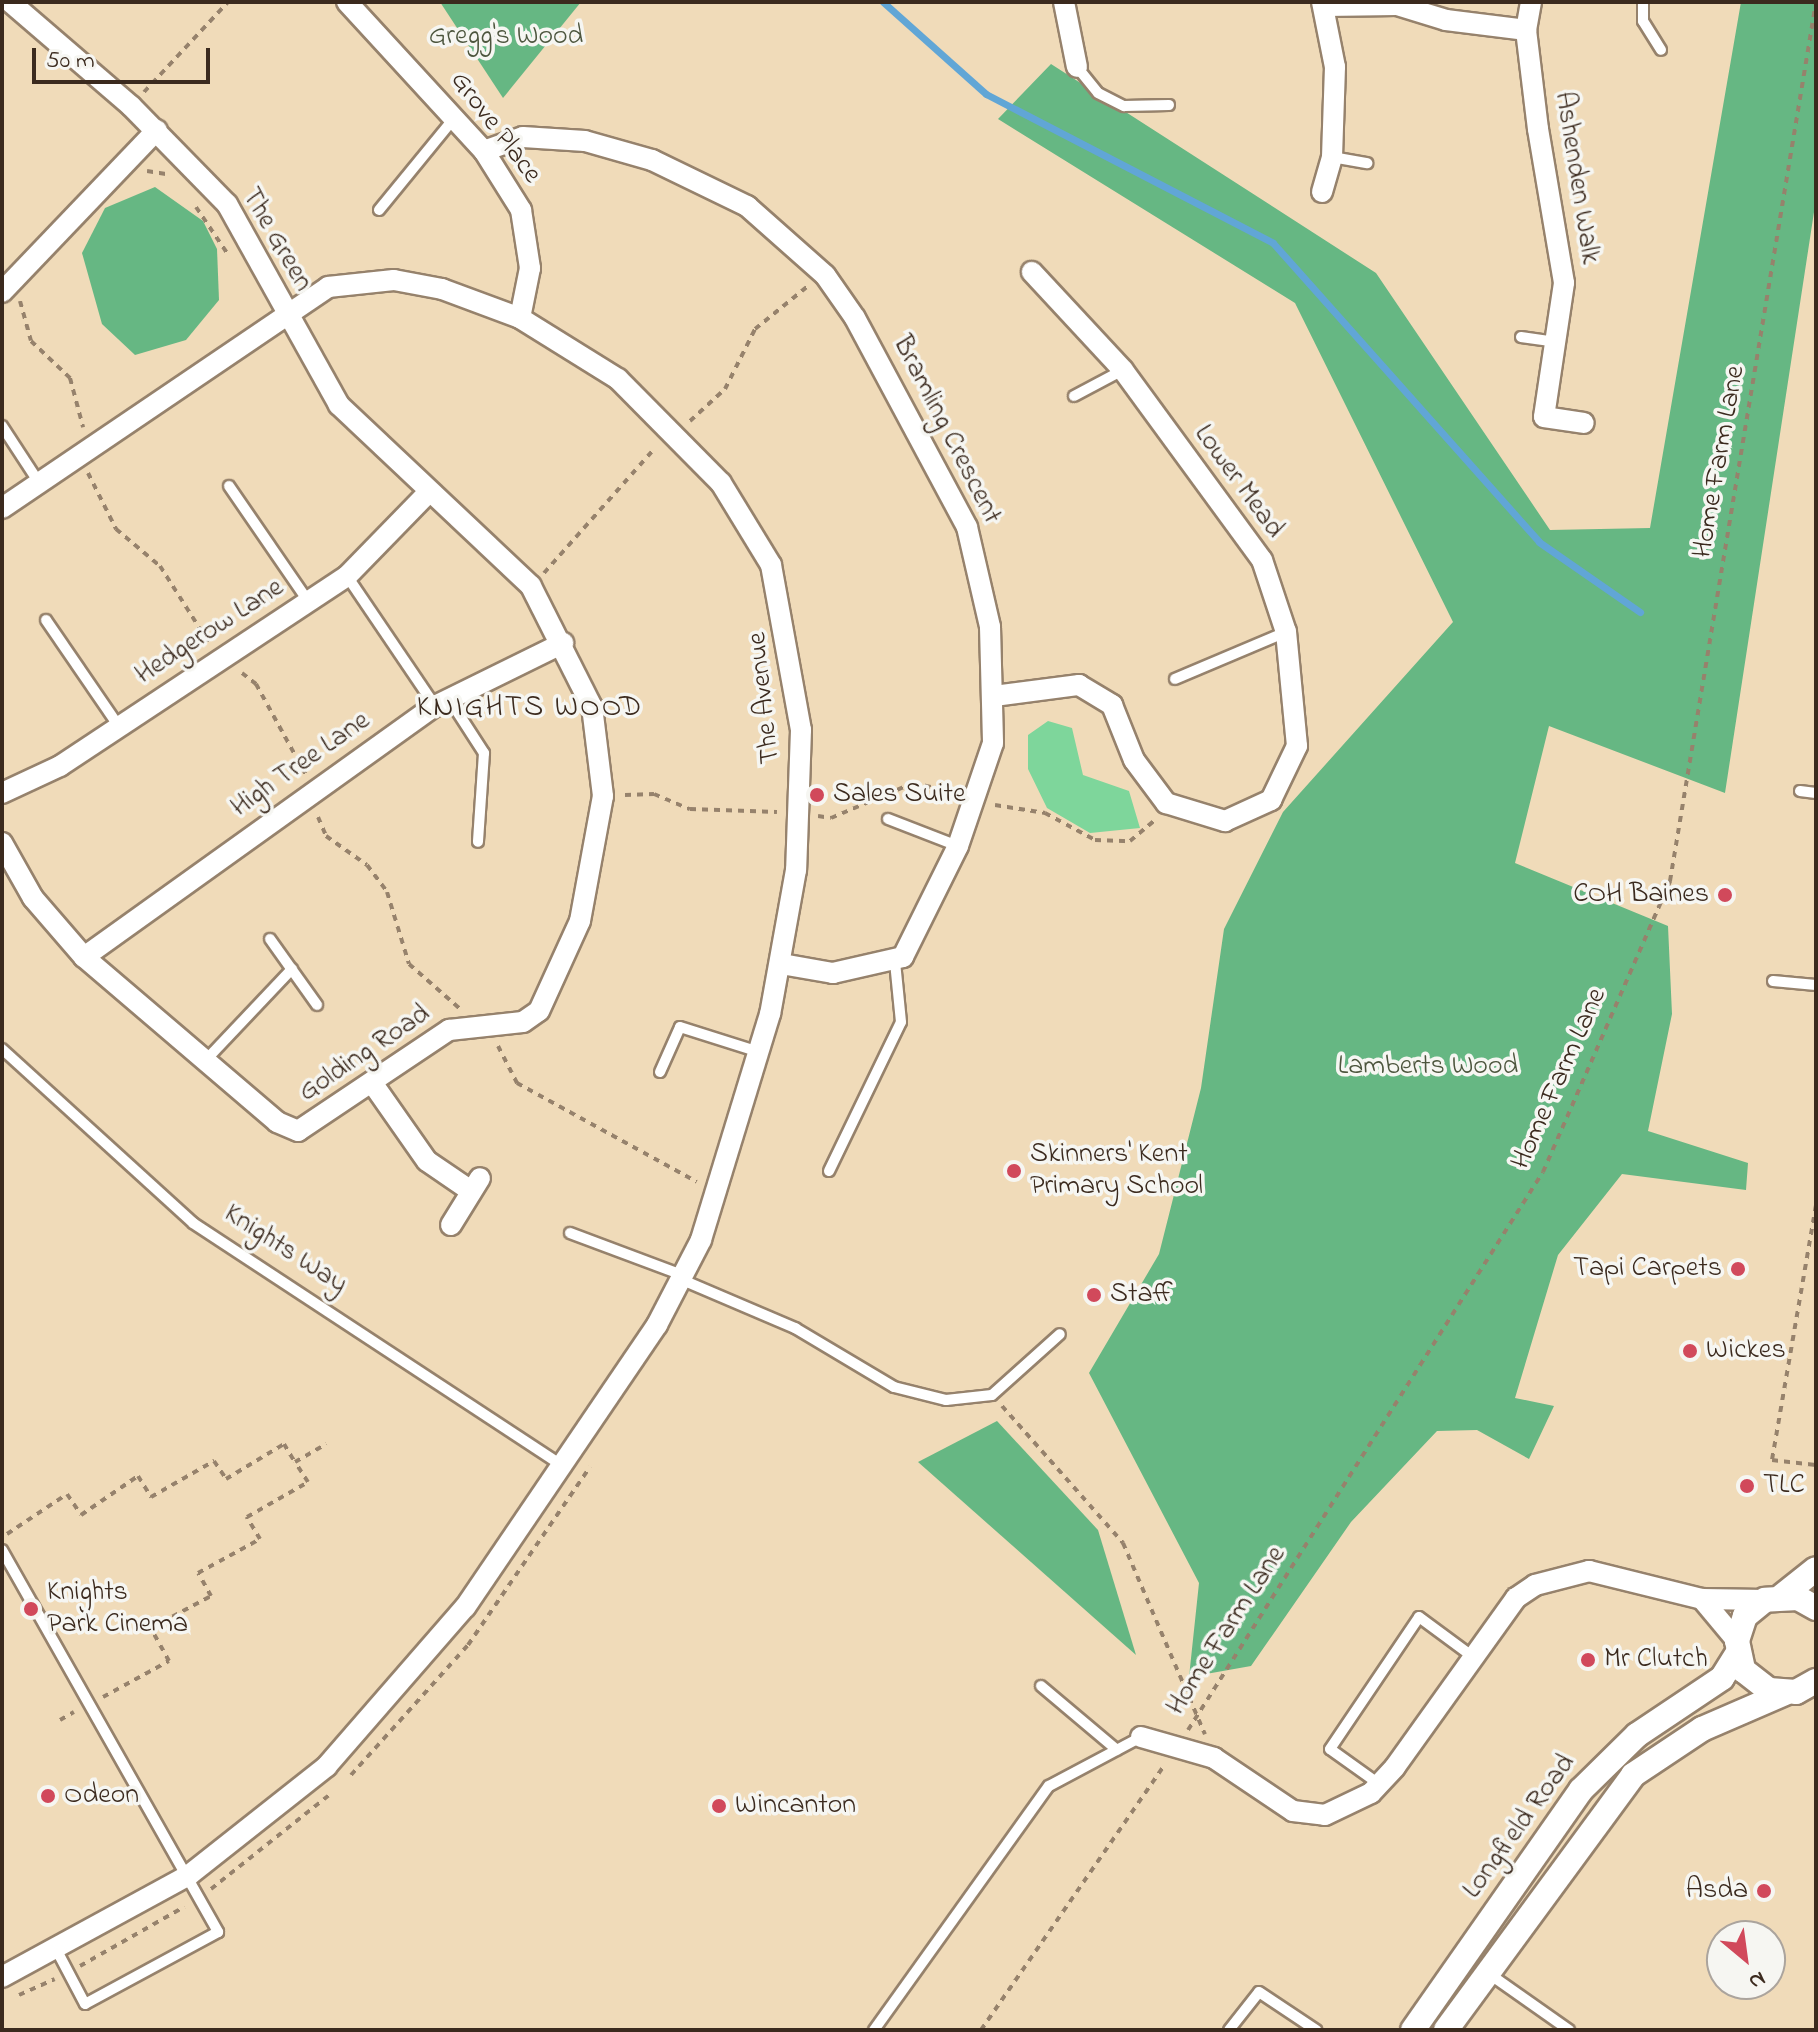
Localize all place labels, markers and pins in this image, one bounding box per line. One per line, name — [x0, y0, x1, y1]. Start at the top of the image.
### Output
place label: Sales Suite — [833, 778, 965, 812]
marker: Sales Suite — [808, 786, 826, 804]
place label: COH Baines — [1573, 878, 1709, 912]
marker: COH Baines — [1716, 886, 1734, 904]
place label: Skinners' Kent Primary School — [1030, 1138, 1203, 1204]
marker: Skinners' Kent Primary School — [1005, 1162, 1023, 1180]
place label: Tapi Carpets — [1573, 1252, 1722, 1286]
marker: Tapi Carpets — [1729, 1260, 1747, 1278]
place label: Staff — [1110, 1278, 1173, 1312]
marker: Staff — [1085, 1286, 1103, 1304]
place label: Wickes — [1706, 1334, 1786, 1368]
marker: Wickes — [1681, 1342, 1699, 1360]
place label: TLC — [1763, 1469, 1805, 1503]
marker: TLC — [1738, 1477, 1756, 1495]
place label: Knights Park Cinema — [47, 1576, 188, 1642]
marker: Knights Park Cinema — [22, 1600, 40, 1618]
place label: Mr Clutch — [1604, 1643, 1708, 1677]
marker: Mr Clutch — [1579, 1651, 1597, 1669]
place label: Odeon — [64, 1779, 139, 1813]
marker: Odeon — [39, 1787, 57, 1805]
place label: Wincanton — [735, 1789, 856, 1823]
marker: Wincanton — [710, 1797, 728, 1815]
place label: Asda — [1686, 1874, 1748, 1908]
marker: Asda — [1755, 1882, 1773, 1900]

